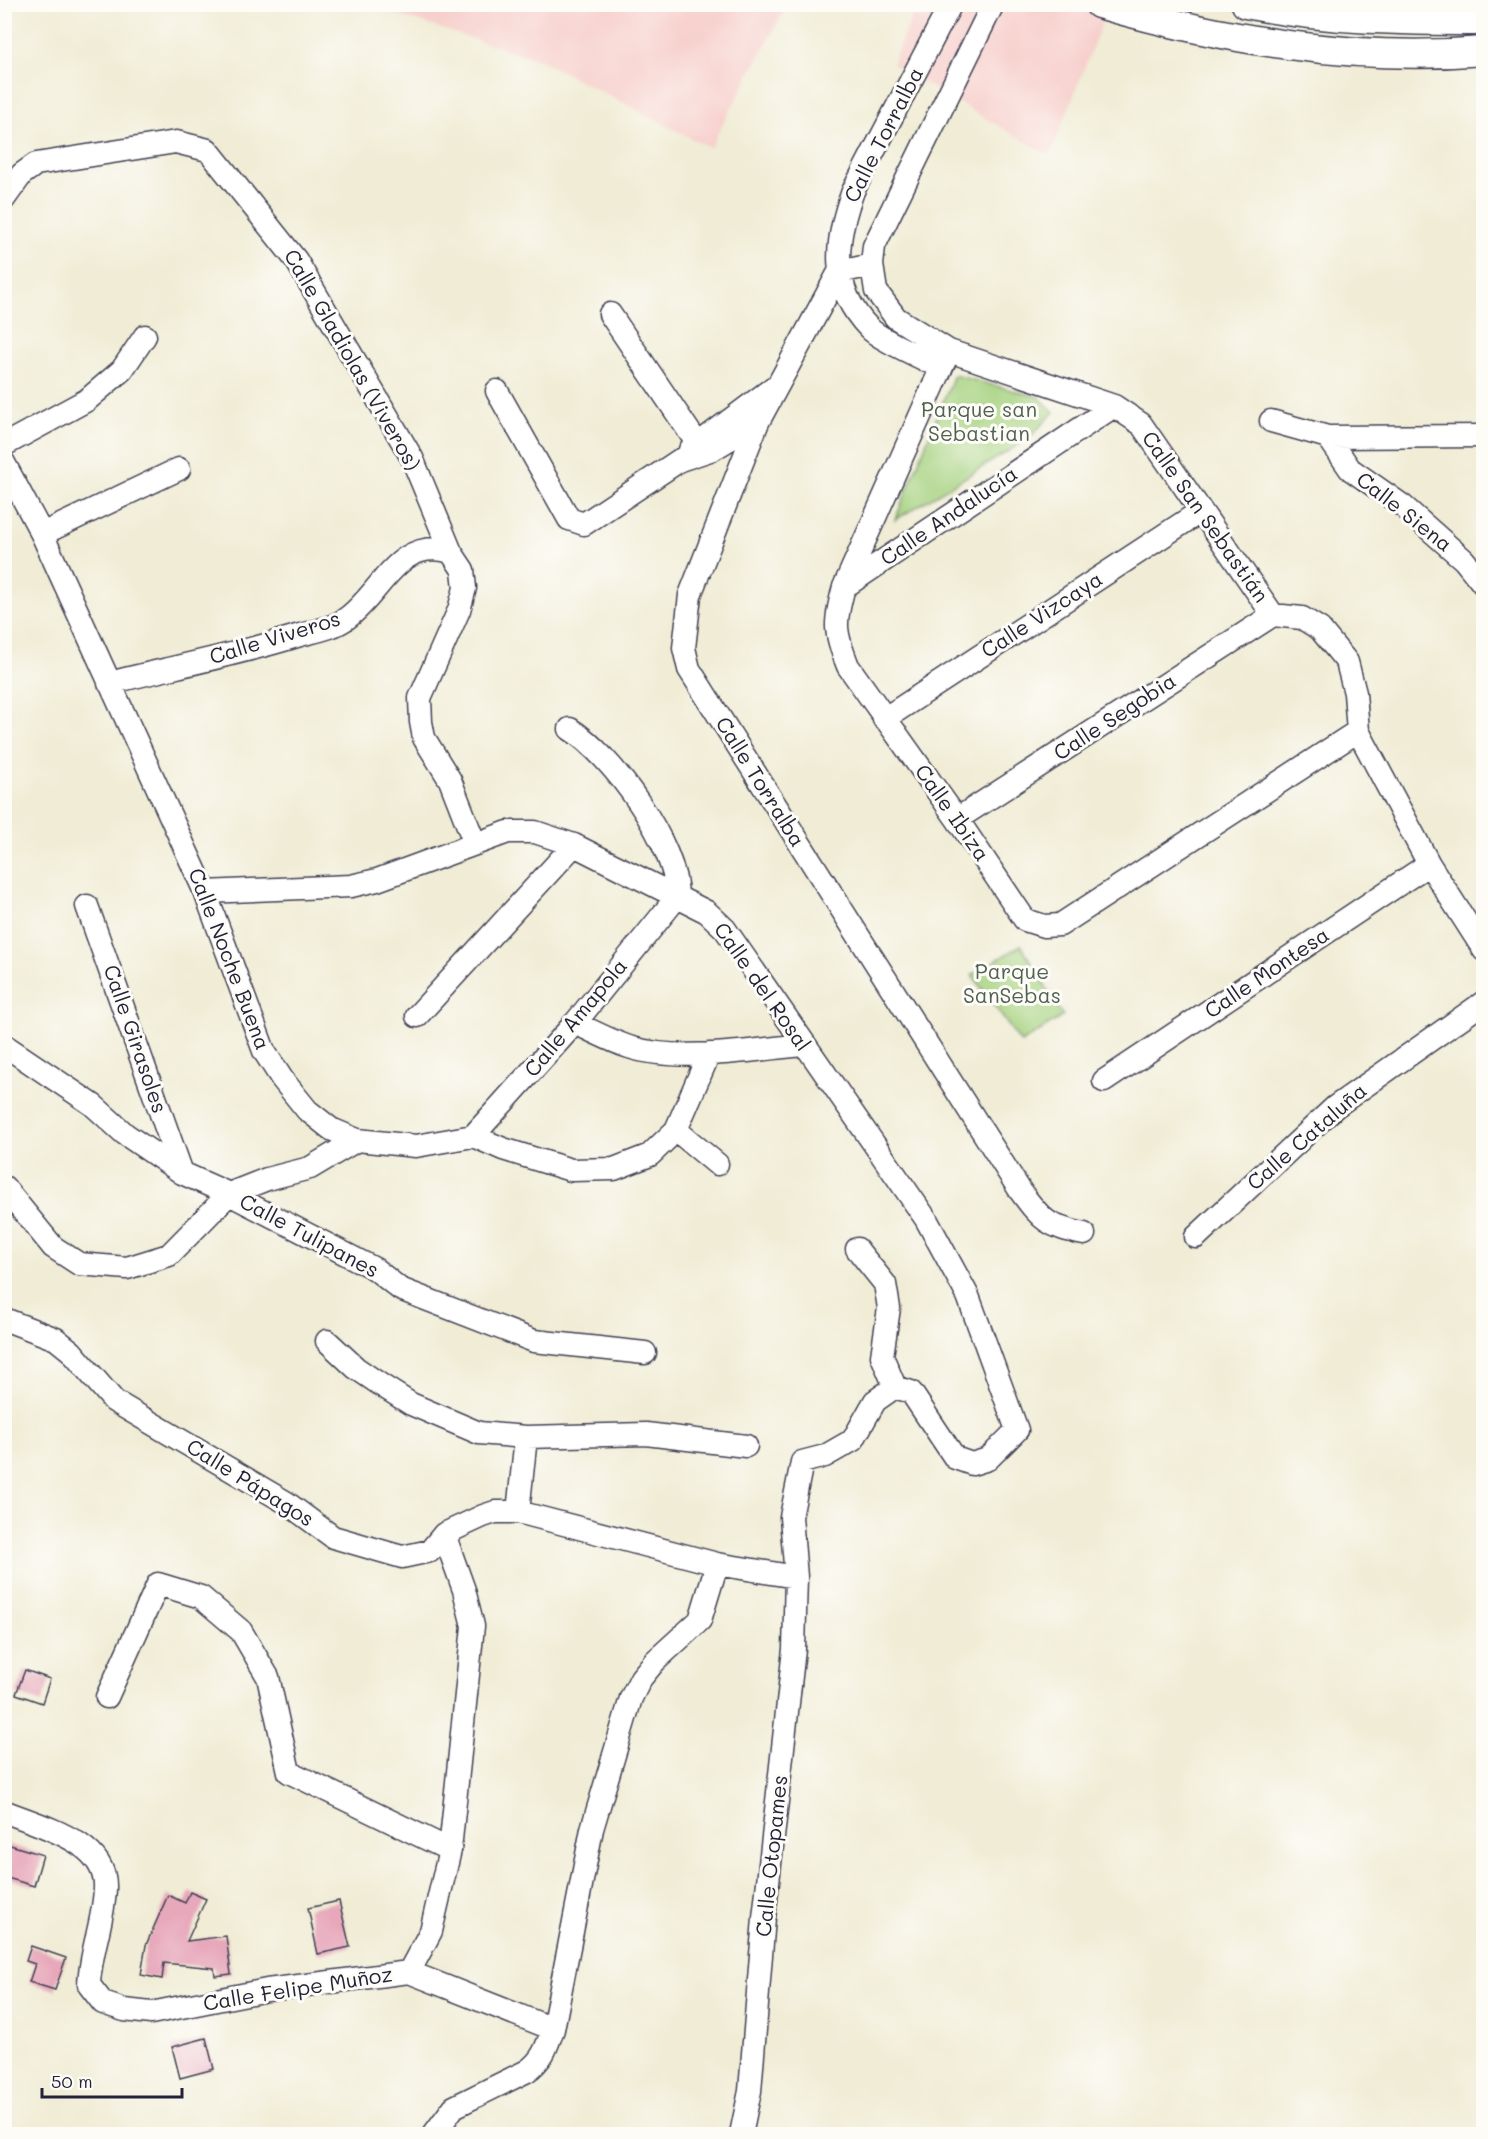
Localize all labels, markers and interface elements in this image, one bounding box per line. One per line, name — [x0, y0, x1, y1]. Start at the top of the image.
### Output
street label: Calle Torralba — [837, 62, 928, 207]
street label: Calle Gladiolas (Viveros) — [279, 244, 428, 475]
park label: Parque san Sebastian — [921, 395, 1037, 446]
street label: Calle San Sebastián — [1137, 425, 1276, 607]
street label: Calle Andalucía — [874, 459, 1022, 571]
street label: Calle Siena — [1352, 465, 1458, 557]
street label: Calle Vizcaya — [975, 564, 1107, 663]
street label: Calle Viveros — [206, 604, 343, 669]
street label: Calle Segobia — [1048, 666, 1181, 765]
street label: Calle Torralba — [711, 711, 812, 851]
street label: Calle Ibiza — [910, 758, 996, 866]
street label: Calle Noche Buena — [183, 864, 277, 1053]
street label: Calle del Rosal — [709, 916, 818, 1056]
street label: Calle Montesa — [1199, 920, 1334, 1023]
street label: Calle Amapola — [517, 952, 632, 1082]
park label: Parque SanSebas — [963, 957, 1061, 1008]
street label: Calle Girasoles — [98, 961, 174, 1116]
street label: Calle Cataluña — [1240, 1076, 1372, 1195]
street label: Calle Tulipanes — [235, 1187, 384, 1283]
street label: Calle Pápagos — [182, 1432, 319, 1532]
street label: Calle Otopames — [749, 1774, 792, 1938]
street label: Calle Felipe Muñoz — [201, 1959, 394, 2016]
scale bar — [42, 2061, 182, 2099]
text: 50 m — [51, 2069, 93, 2093]

